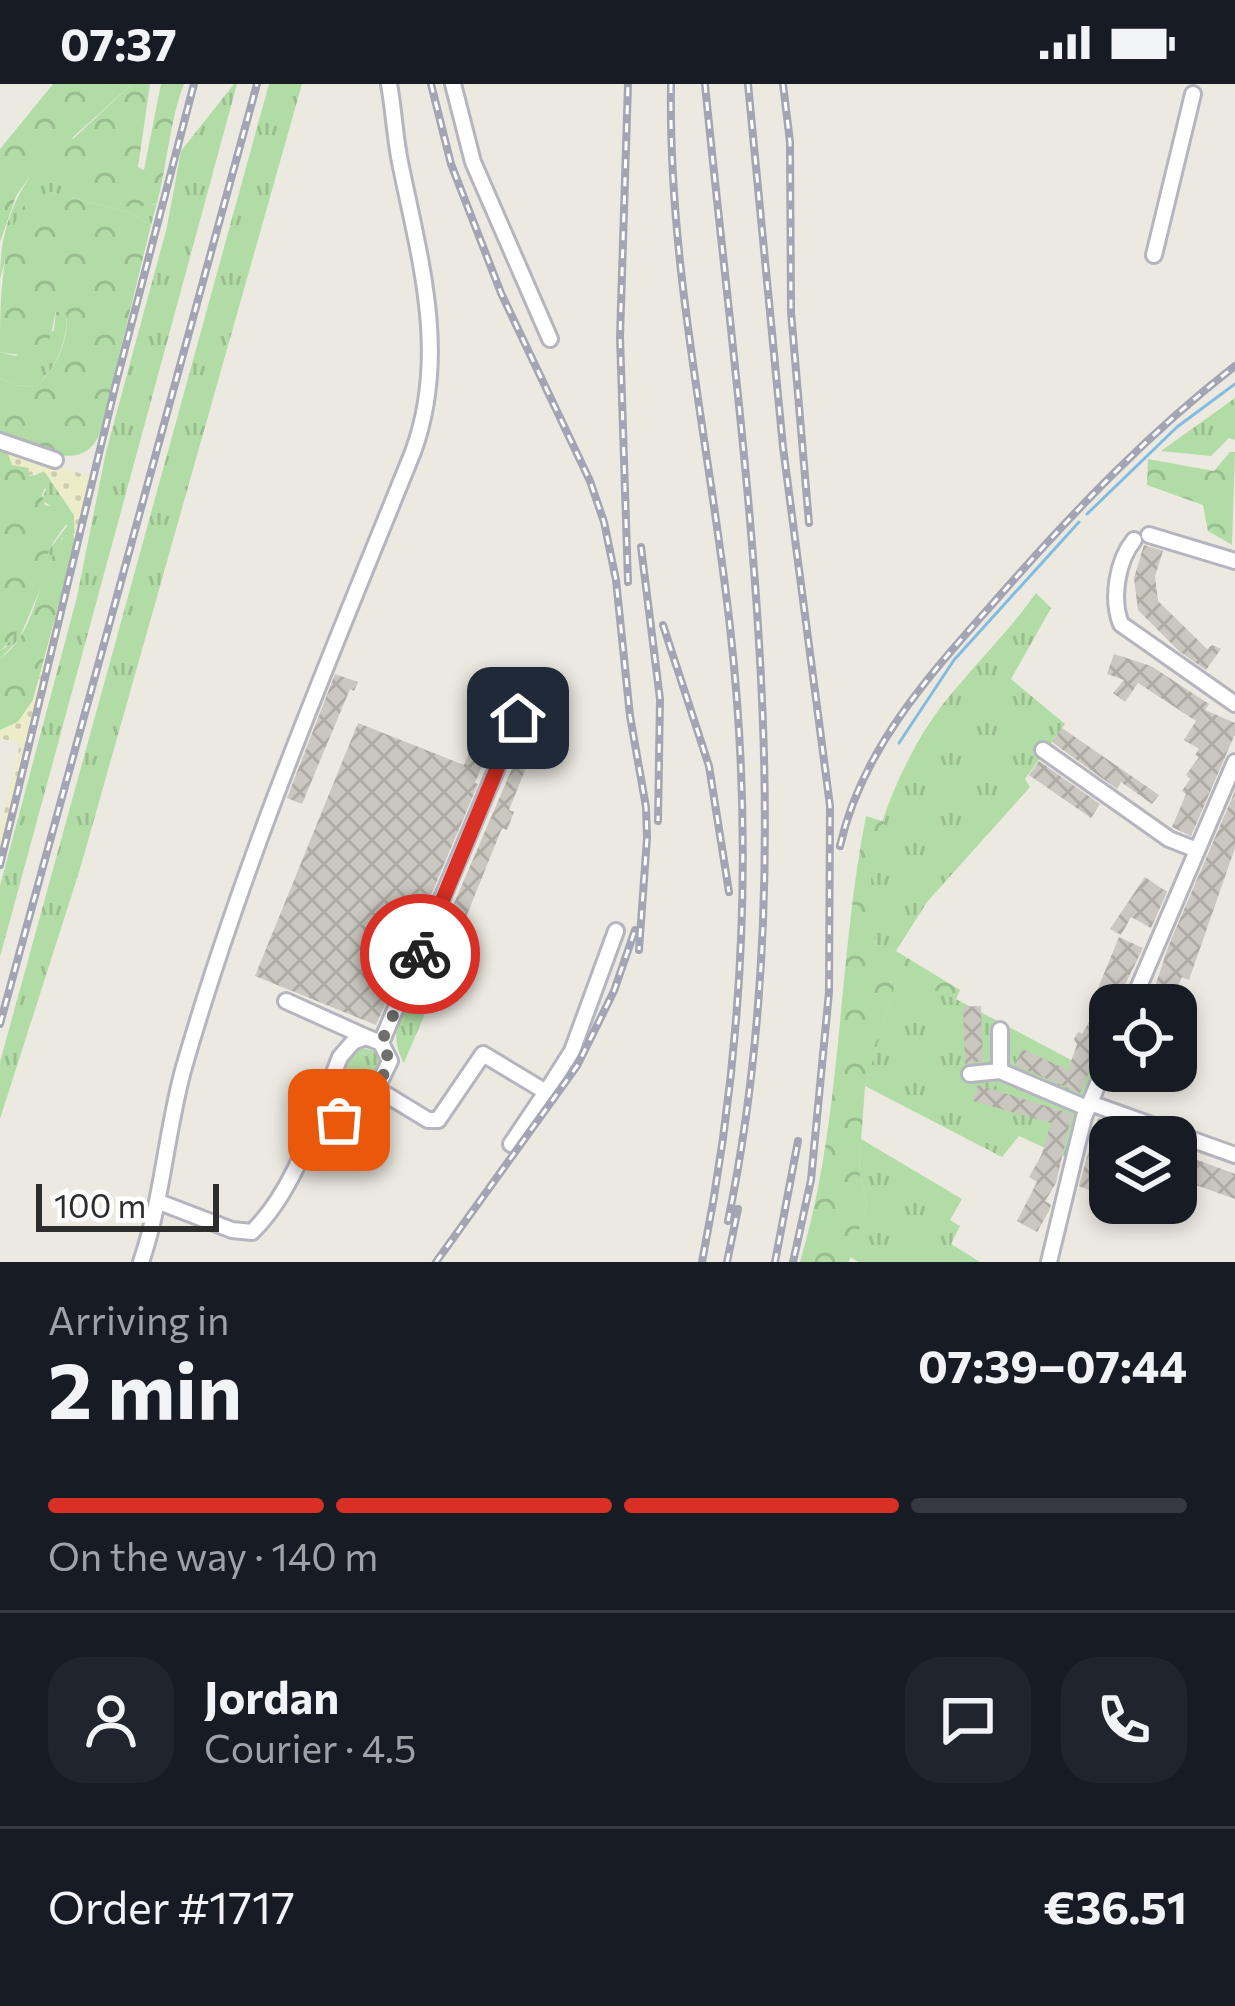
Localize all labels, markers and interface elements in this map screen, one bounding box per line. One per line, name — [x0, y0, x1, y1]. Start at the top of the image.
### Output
text: 07:37 — [60, 15, 177, 70]
pin — [467, 667, 569, 769]
icon: home — [485, 685, 551, 751]
courier — [360, 894, 480, 1014]
icon: bike — [387, 921, 453, 987]
map controls — [1089, 984, 1197, 1224]
button: locate — [1089, 984, 1197, 1092]
pin — [288, 1069, 390, 1171]
icon: bag — [306, 1087, 372, 1153]
button: layers — [1089, 1116, 1197, 1224]
scale bar — [36, 1178, 219, 1231]
text: 100 m — [54, 1184, 146, 1225]
text: Arriving in — [48, 1295, 229, 1343]
text: 07:39–07:44 — [918, 1337, 1187, 1392]
text: 2 min — [48, 1340, 242, 1435]
text: On the way · 140 m — [48, 1531, 378, 1579]
button: person — [48, 1657, 174, 1783]
button: chat — [905, 1657, 1031, 1783]
button: phone — [1061, 1657, 1187, 1783]
text: Jordan — [204, 1668, 339, 1723]
text: Courier · 4.5 — [204, 1723, 416, 1771]
text: Order #1717 — [48, 1878, 295, 1933]
text: €36.51 — [1043, 1878, 1187, 1933]

